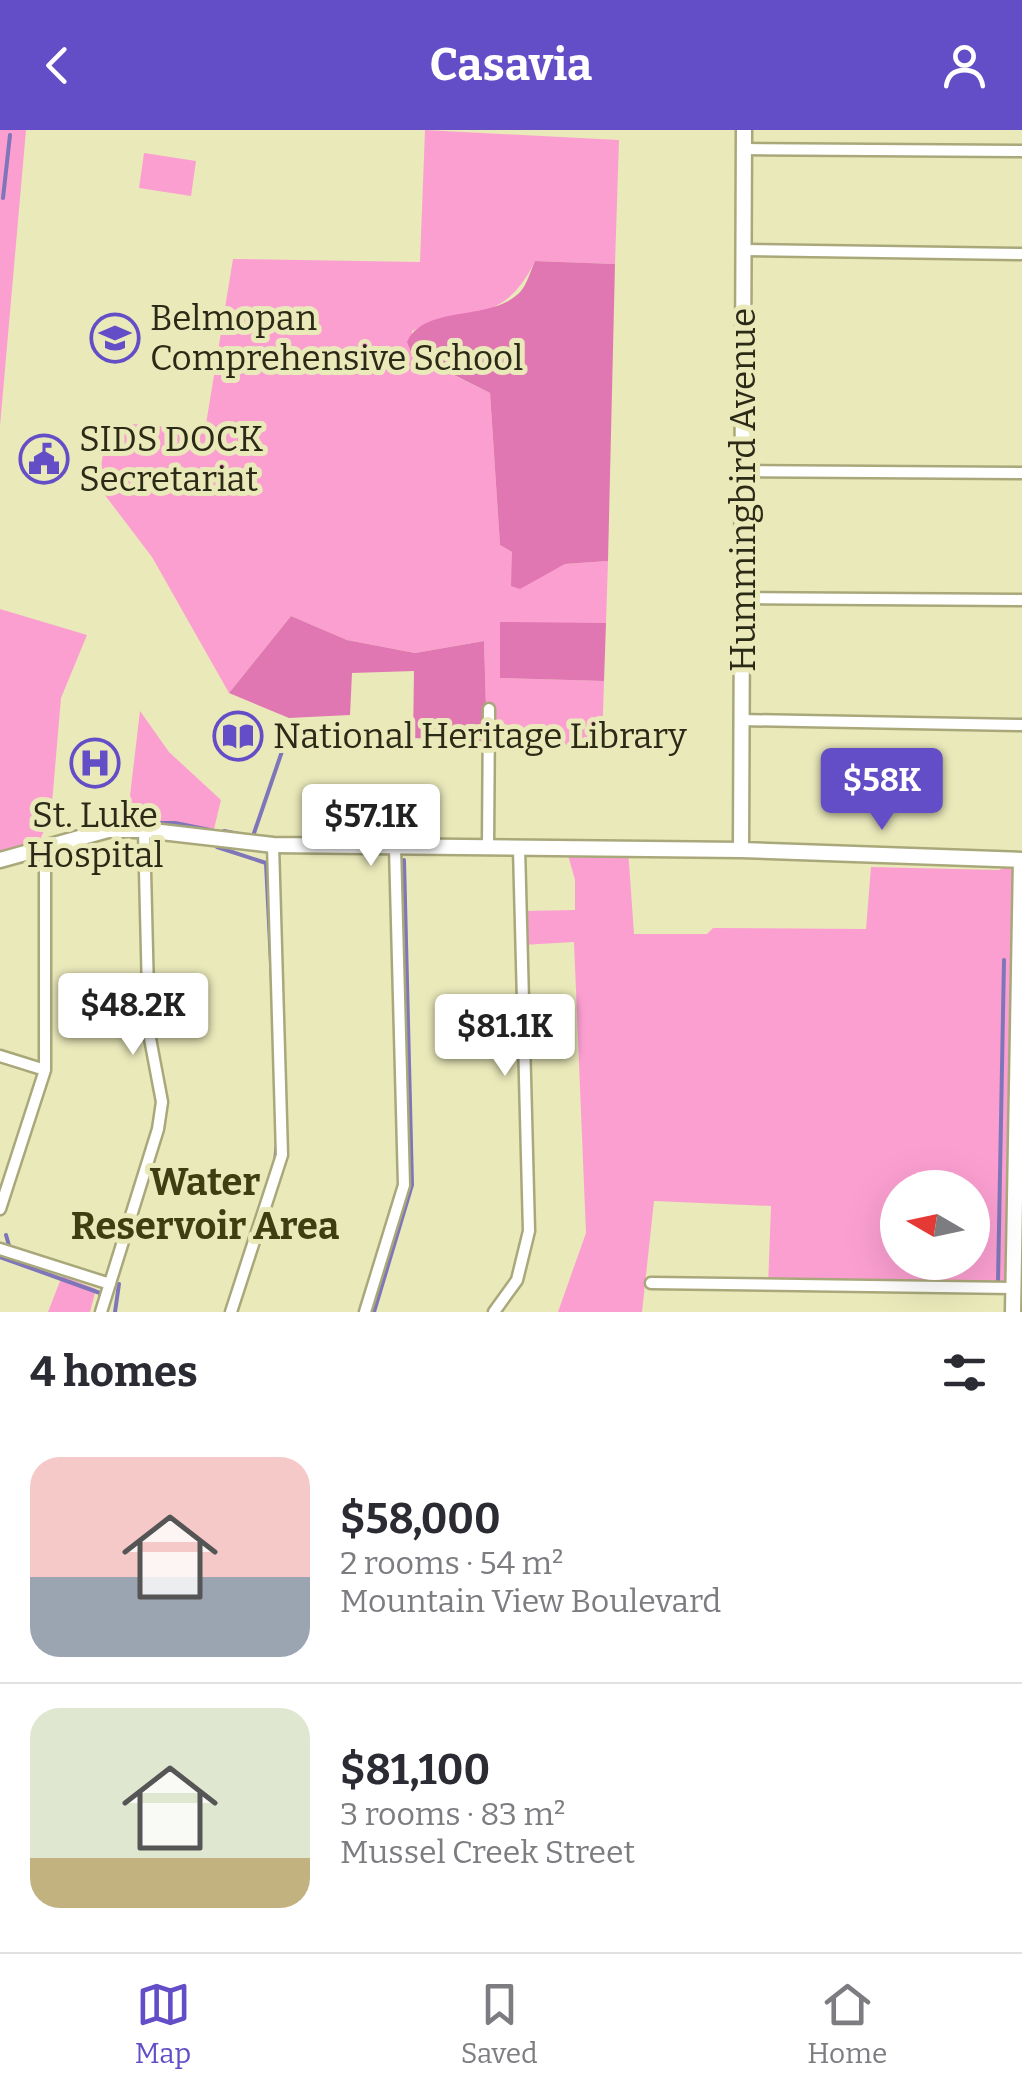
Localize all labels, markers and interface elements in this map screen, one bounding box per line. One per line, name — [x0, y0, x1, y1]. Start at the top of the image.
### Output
icon: back — [30, 38, 85, 93]
text: Casavia — [430, 38, 592, 92]
icon: person — [937, 38, 992, 93]
place label: Belmopan Comprehensive School — [150, 297, 523, 379]
street label: Hummingbird Avenue — [722, 308, 764, 672]
school or university icon: Belmopan Comprehensive School — [89, 312, 141, 364]
place label: SIDS DOCK Secretariat — [79, 418, 263, 500]
public building icon: SIDS DOCK Secretariat — [18, 433, 70, 485]
library icon: National Heritage Library — [212, 710, 264, 762]
place label: National Heritage Library — [273, 715, 687, 757]
hospital icon: St. Luke Hospital — [69, 737, 121, 789]
pin: $58K — [823, 748, 941, 833]
text: $58K — [843, 761, 921, 799]
pin: $57.1K — [290, 784, 452, 869]
place label: St. Luke Hospital — [27, 794, 163, 876]
text: $57.1K — [324, 797, 418, 835]
pin: $48.2K — [52, 973, 214, 1058]
text: $48.2K — [80, 986, 186, 1024]
pin: $81.1K — [424, 994, 586, 1079]
text: $81.1K — [457, 1007, 553, 1045]
district label: Water Reservoir Area — [71, 1159, 339, 1249]
north arrow — [880, 1170, 990, 1280]
map controls — [880, 1170, 990, 1280]
icon: filters — [937, 1345, 992, 1400]
text: 4 homes — [30, 1347, 198, 1397]
text: $58,000 — [340, 1494, 501, 1544]
icon: home — [110, 1497, 230, 1617]
text: 2 rooms · 54 m² — [340, 1544, 563, 1582]
text: Mountain View Boulevard — [340, 1582, 721, 1620]
text: $81,100 — [340, 1745, 490, 1795]
icon: home — [110, 1748, 230, 1868]
text: 3 rooms · 83 m² — [340, 1795, 565, 1833]
text: Mussel Creek Street — [340, 1833, 635, 1871]
tab: Map — [135, 1977, 191, 2070]
tab: Saved — [461, 1977, 538, 2070]
tab: Home — [807, 1977, 887, 2070]

